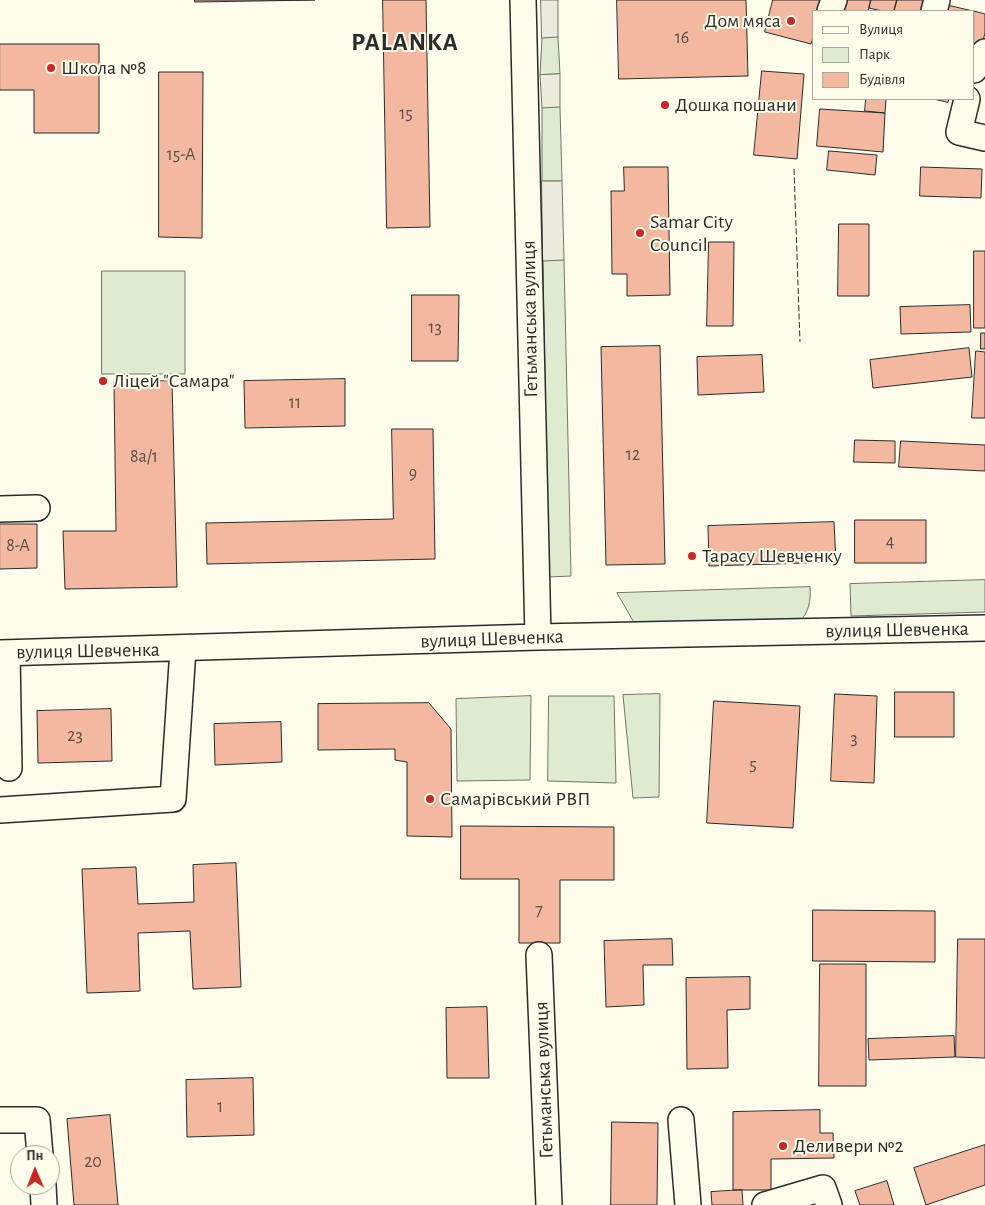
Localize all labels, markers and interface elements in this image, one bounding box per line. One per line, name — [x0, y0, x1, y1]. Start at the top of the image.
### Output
place label: Дом мяса — [705, 9, 781, 33]
legend — [812, 10, 975, 100]
marker: Дом мяса — [785, 15, 797, 27]
text: Вулиця — [859, 22, 903, 37]
district label: PALANKA — [350, 27, 460, 57]
house number: 16 — [675, 27, 689, 49]
text: Парк — [859, 47, 890, 62]
place label: Школа №8 — [61, 56, 146, 80]
marker: Школа №8 — [45, 62, 57, 74]
text: Будівля — [859, 72, 905, 87]
place label: Дошка пошани — [675, 93, 797, 117]
marker: Дошка пошани — [659, 99, 671, 111]
house number: 15 — [399, 103, 413, 125]
house number: 15-А — [167, 144, 195, 166]
place label: Samar City Council — [650, 210, 733, 257]
marker: Samar City Council — [634, 227, 646, 239]
street label: Гетьманська вулиця — [517, 240, 543, 398]
house number: 13 — [428, 317, 442, 339]
place label: Ліцей "Самара" — [113, 369, 235, 393]
marker: Ліцей "Самара" — [97, 375, 109, 387]
house number: 11 — [289, 392, 301, 414]
house number: 12 — [626, 444, 640, 466]
house number: 8а/1 — [130, 446, 158, 468]
house number: 9 — [409, 463, 417, 485]
house number: 4 — [886, 531, 894, 553]
house number: 8-А — [6, 535, 30, 557]
place label: Тарасу Шевченку — [702, 544, 842, 568]
marker: Тарасу Шевченку — [686, 550, 698, 562]
street label: вулиця Шевченка — [825, 617, 969, 643]
street label: вулиця Шевченка — [420, 625, 564, 653]
street label: вулиця Шевченка — [16, 638, 160, 664]
house number: 23 — [67, 725, 83, 747]
house number: 3 — [850, 728, 858, 750]
house number: 5 — [749, 754, 757, 776]
place label: Самарівський РВП — [440, 787, 590, 811]
marker: Самарівський РВП — [424, 793, 436, 805]
house number: 7 — [535, 900, 543, 922]
street label: Гетьманська вулиця — [529, 1001, 559, 1159]
house number: 1 — [217, 1096, 223, 1118]
place label: Деливери №2 — [793, 1134, 904, 1158]
marker: Деливери №2 — [777, 1140, 789, 1152]
north arrow — [10, 1145, 60, 1195]
text: Пн — [26, 1149, 43, 1163]
house number: 20 — [84, 1151, 102, 1173]

